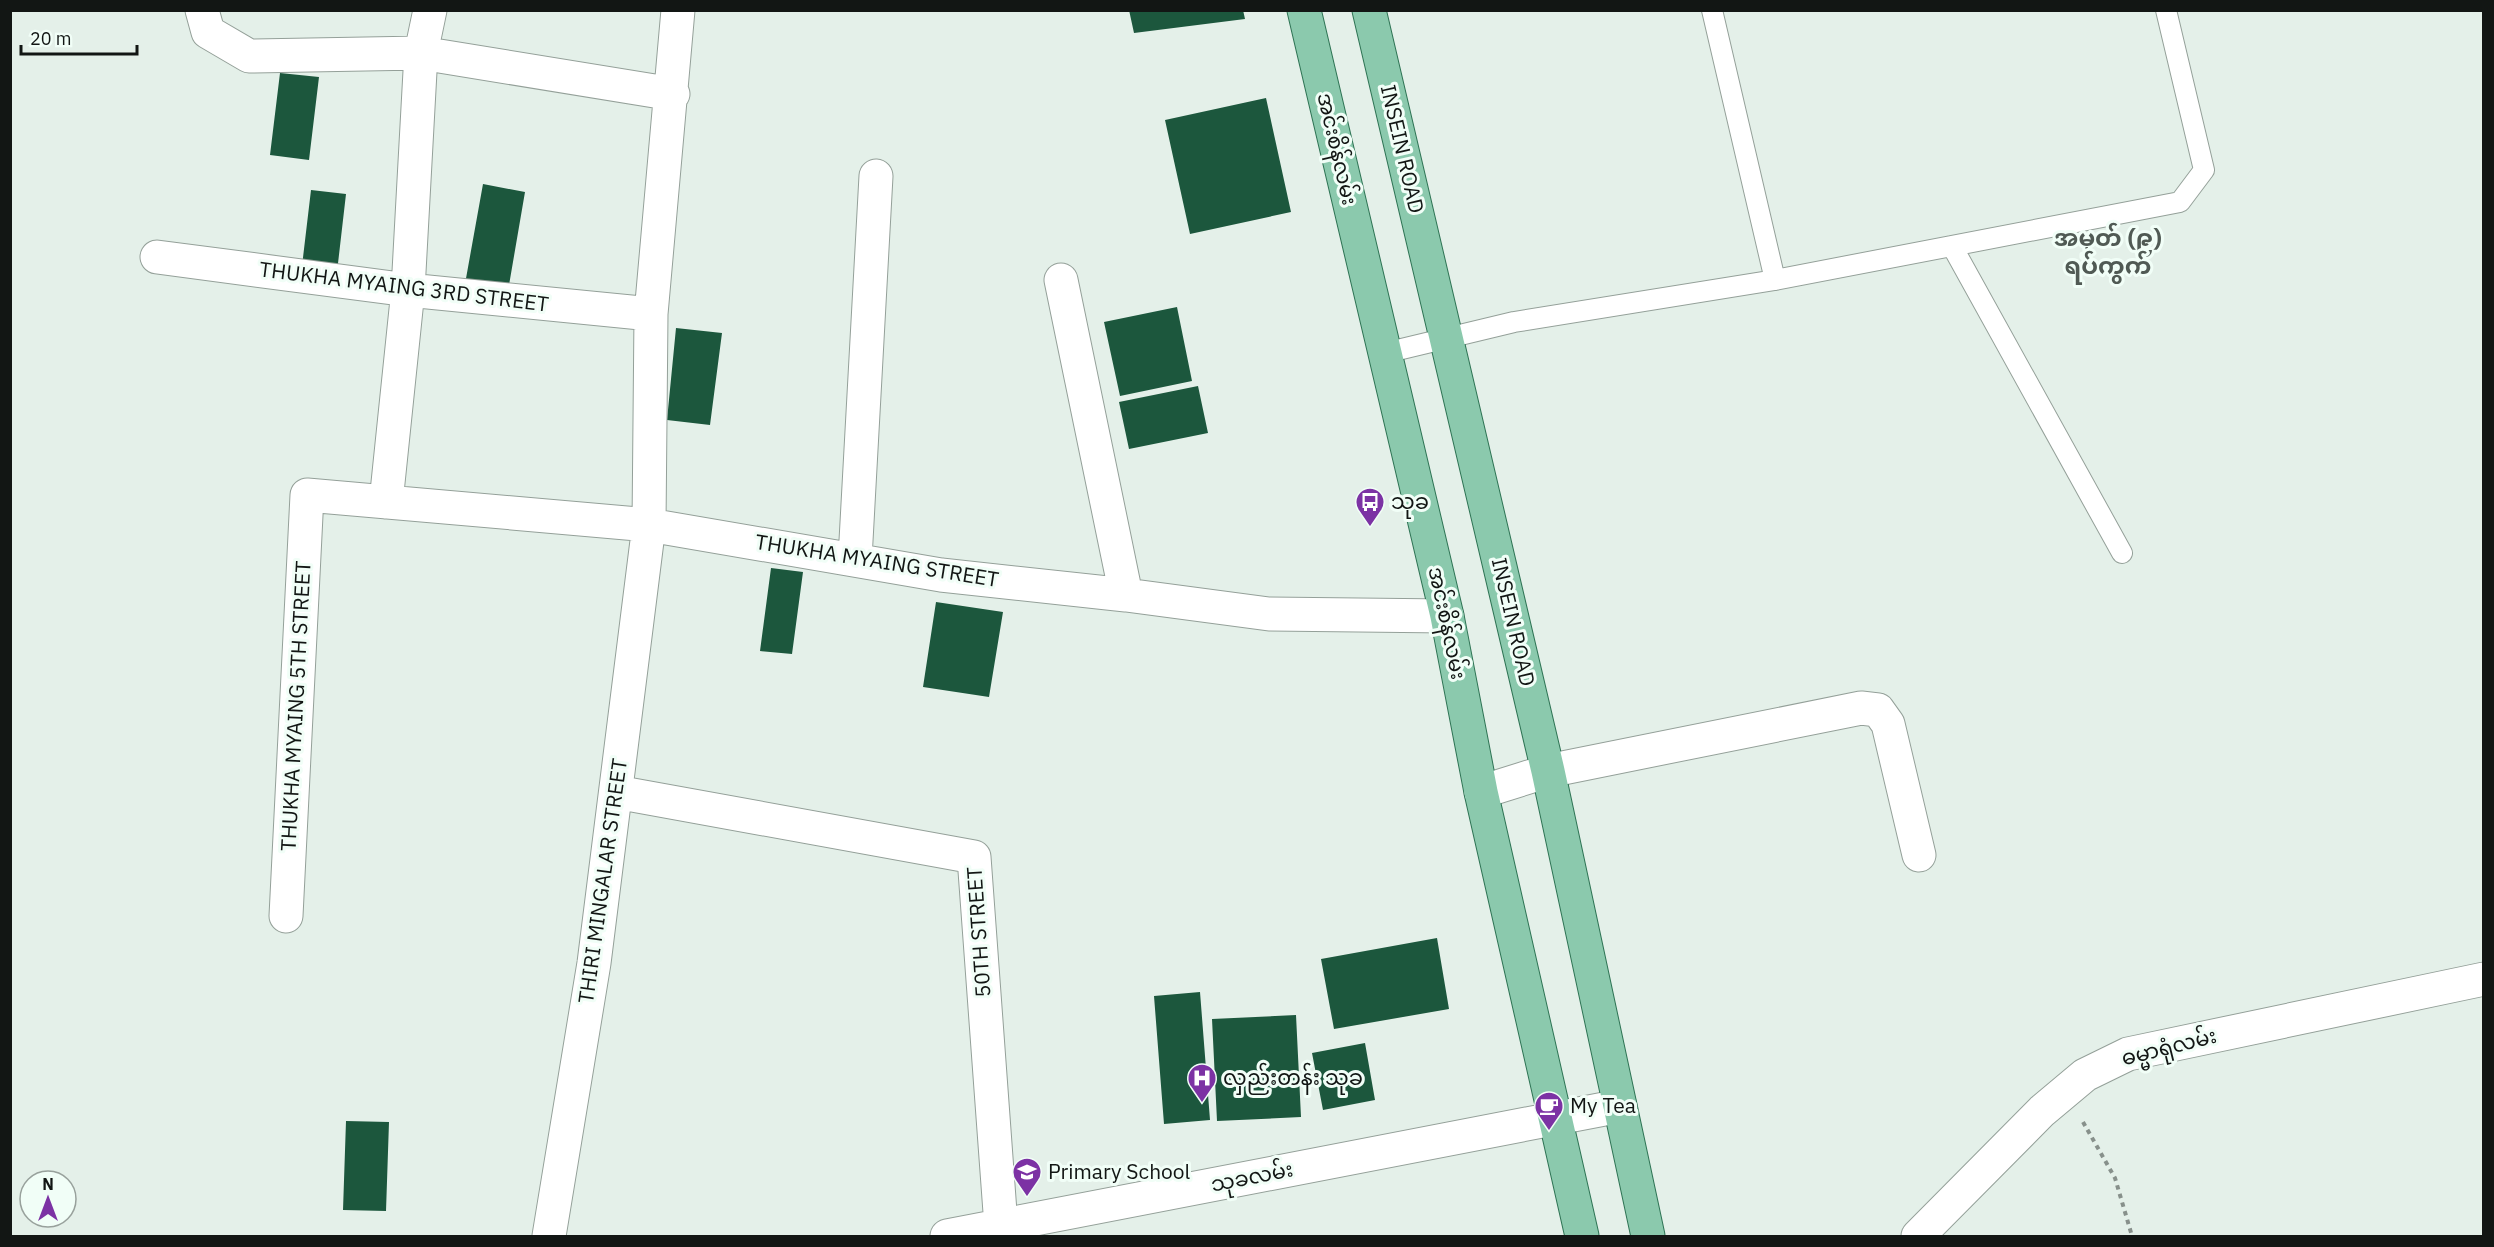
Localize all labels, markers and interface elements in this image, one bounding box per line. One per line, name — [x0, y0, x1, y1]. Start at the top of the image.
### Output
scale bar — [21, 18, 136, 56]
text: 20 m — [30, 27, 72, 50]
street label: INSEIN ROAD — [1375, 82, 1431, 216]
street label: အင်းစိန်လမ်း — [1308, 90, 1365, 209]
district label: အမှတ် (၉) ရပ်ကွက် — [2054, 221, 2162, 285]
street label: THUKHA MYAING 3RD STREET — [258, 254, 550, 318]
bus stop icon: သုခ — [1354, 486, 1386, 528]
place label: သုခ — [1391, 487, 1429, 519]
street label: THUKHA MYAING STREET — [753, 527, 1001, 593]
street label: INSEIN ROAD — [1486, 555, 1542, 689]
street label: THUKHA MYAING 5TH STREET — [273, 560, 317, 852]
street label: အင်းစိန်လမ်း — [1418, 564, 1475, 683]
street label: THIRI MINGALAR STREET — [571, 757, 633, 1005]
street label: 50TH STREET — [959, 866, 997, 998]
street label: ဓမ္မာရုံလမ်း — [2118, 1020, 2220, 1076]
hospital icon: လှည်းတန်း သုခ — [1186, 1062, 1218, 1104]
place label: လှည်းတန်း သုခ — [1223, 1062, 1363, 1095]
cafe icon: My Tea — [1533, 1090, 1565, 1132]
place label: My Tea — [1570, 1091, 1636, 1119]
street label: သုခလမ်း — [1208, 1153, 1296, 1202]
school or university icon: Primary School — [1011, 1156, 1043, 1198]
place label: Primary School — [1048, 1157, 1191, 1185]
north arrow — [18, 1169, 78, 1229]
text: N — [42, 1174, 54, 1194]

